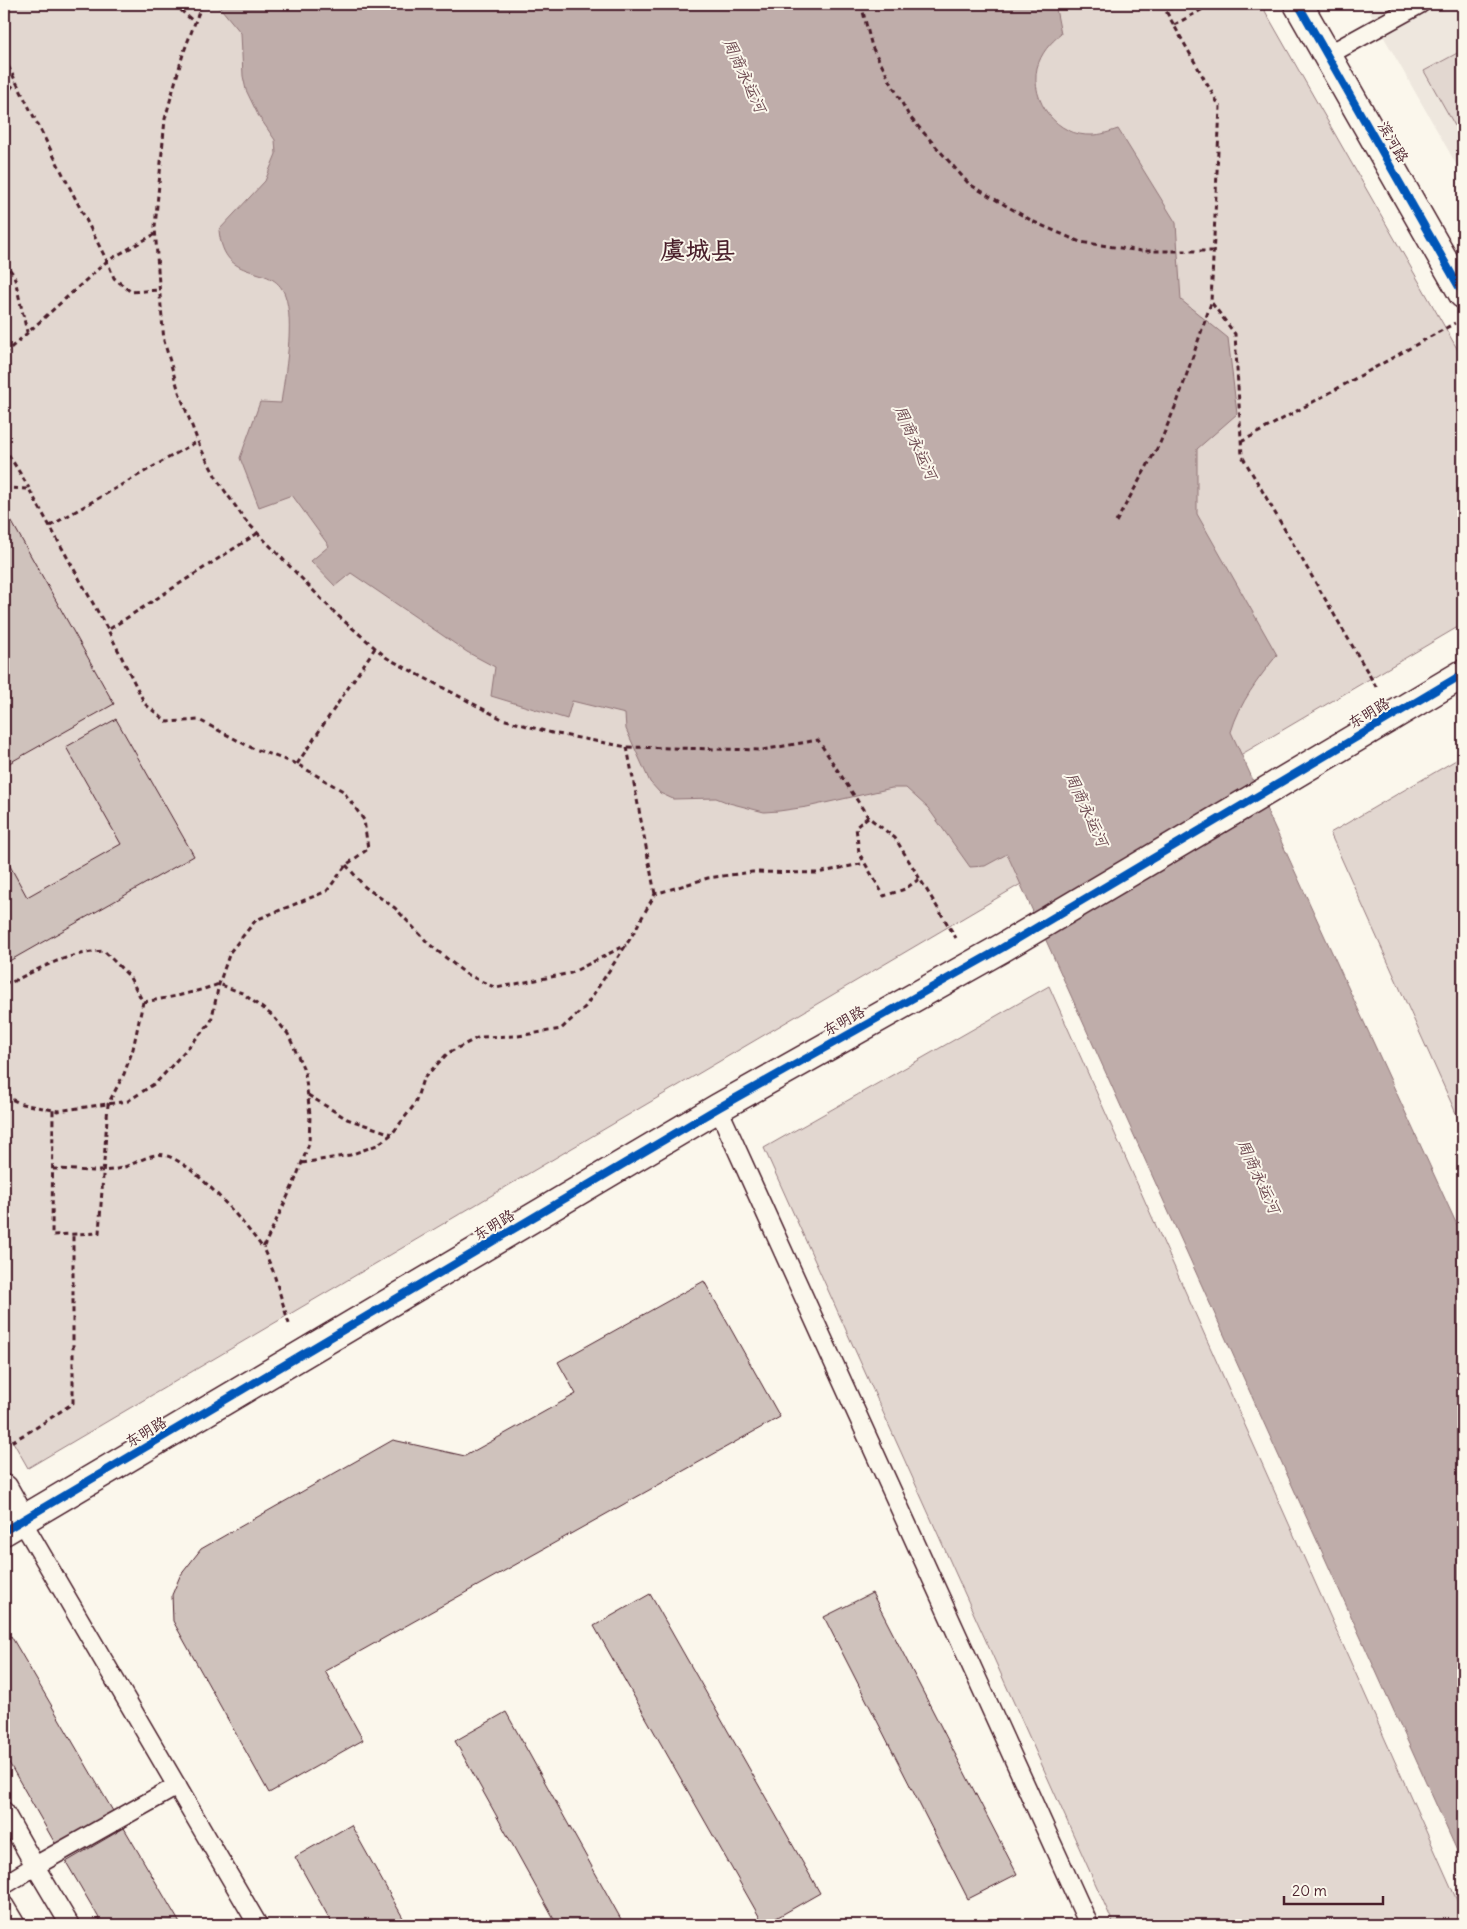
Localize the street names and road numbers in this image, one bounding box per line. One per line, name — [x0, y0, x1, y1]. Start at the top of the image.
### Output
street label: 滨河路 — [1374, 118, 1413, 166]
street label: 东明路 — [1345, 693, 1393, 732]
street label: 东明路 — [819, 1001, 868, 1040]
street label: 东明路 — [470, 1205, 518, 1244]
street label: 东明路 — [122, 1412, 170, 1451]

